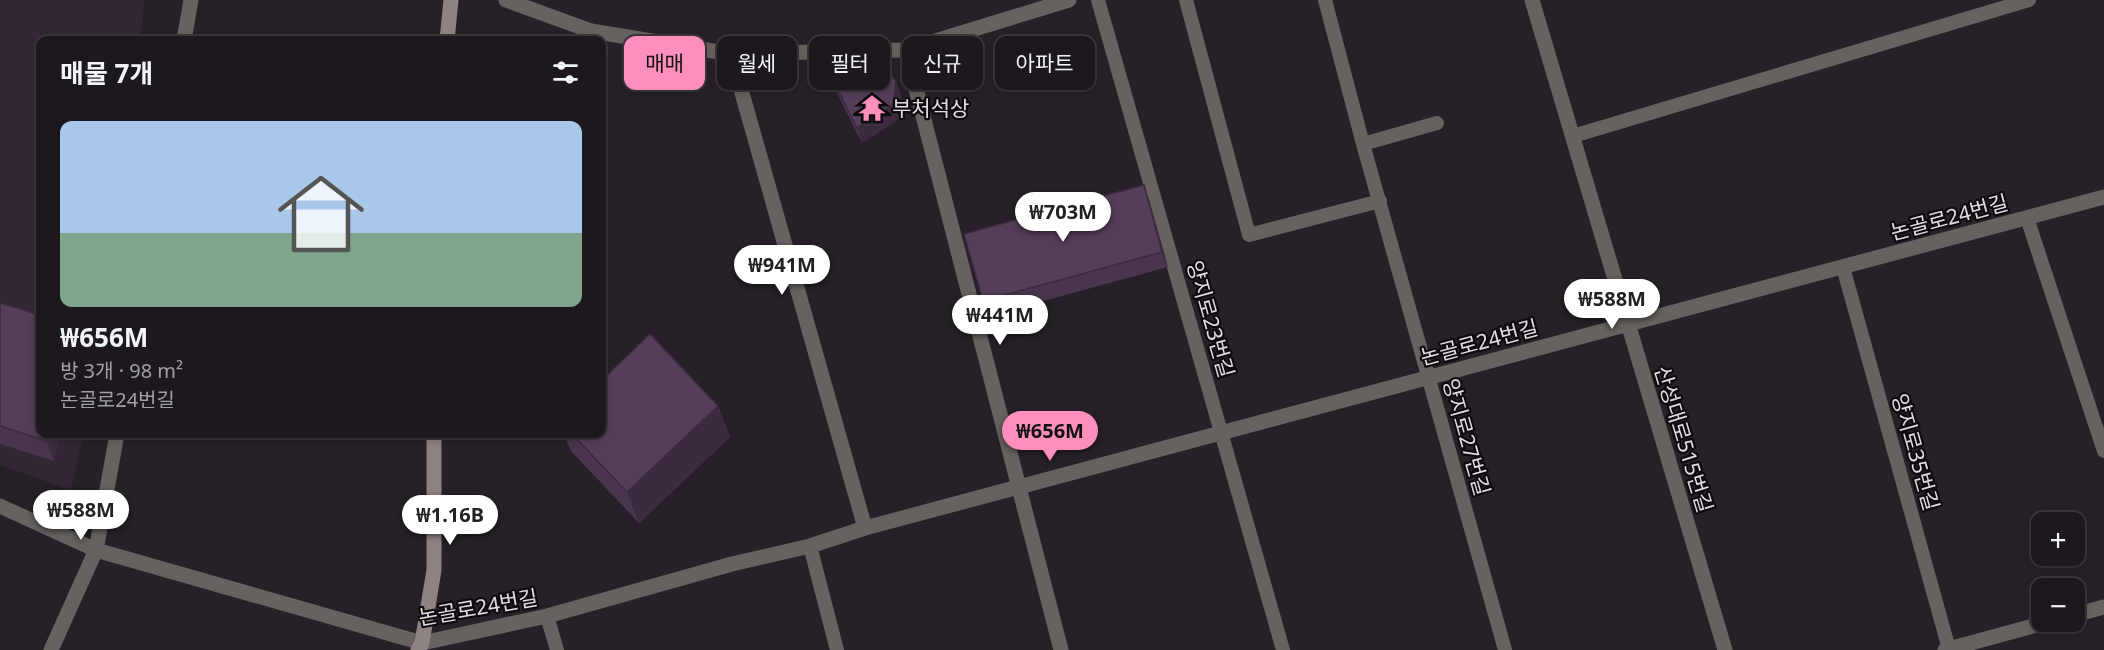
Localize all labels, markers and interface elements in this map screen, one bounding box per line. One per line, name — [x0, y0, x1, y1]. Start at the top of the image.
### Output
chip: 매매 — [624, 36, 705, 90]
chip: 월세 — [717, 36, 797, 90]
chip: 필터 — [809, 36, 890, 90]
chip: 신규 — [902, 36, 983, 90]
chip: 아파트 — [995, 36, 1095, 90]
text: 매물 7개 — [60, 55, 153, 91]
icon: filters — [549, 56, 582, 89]
temple icon: 부처석상 — [857, 93, 887, 123]
place label: 부처석상 — [892, 94, 969, 122]
icon: home — [267, 160, 375, 268]
street label: 논골로24번길 — [1887, 188, 2011, 246]
pin: ₩703M — [1021, 192, 1105, 243]
text: ₩703M — [1029, 198, 1097, 225]
pin: ₩941M — [740, 245, 824, 296]
text: ₩941M — [748, 251, 816, 278]
street label: 양지로23번길 — [1181, 257, 1241, 381]
pin: ₩588M — [1570, 279, 1654, 330]
text: ₩588M — [1578, 285, 1646, 312]
pin: ₩441M — [958, 295, 1042, 346]
text: ₩441M — [966, 301, 1034, 328]
street label: 논골로24번길 — [1417, 313, 1541, 371]
text: ₩656M — [60, 319, 148, 355]
text: 방 3개 · 98 m² — [60, 357, 183, 384]
street label: 산성대로515번길 — [1648, 362, 1720, 516]
street label: 양지로27번길 — [1437, 375, 1497, 499]
text: 논골로24번길 — [60, 386, 175, 413]
street label: 양지로35번길 — [1886, 390, 1946, 514]
pin: ₩656M — [1008, 411, 1092, 462]
text: ₩656M — [1016, 417, 1084, 444]
pin: ₩588M — [39, 490, 123, 541]
pin: ₩1.16B — [401, 495, 499, 546]
text: ₩588M — [47, 496, 115, 523]
text: ₩1.16B — [416, 501, 484, 528]
map controls — [2031, 512, 2085, 632]
button: + — [2031, 512, 2085, 566]
button: − — [2031, 578, 2085, 632]
street label: 논골로24번길 — [416, 583, 540, 631]

